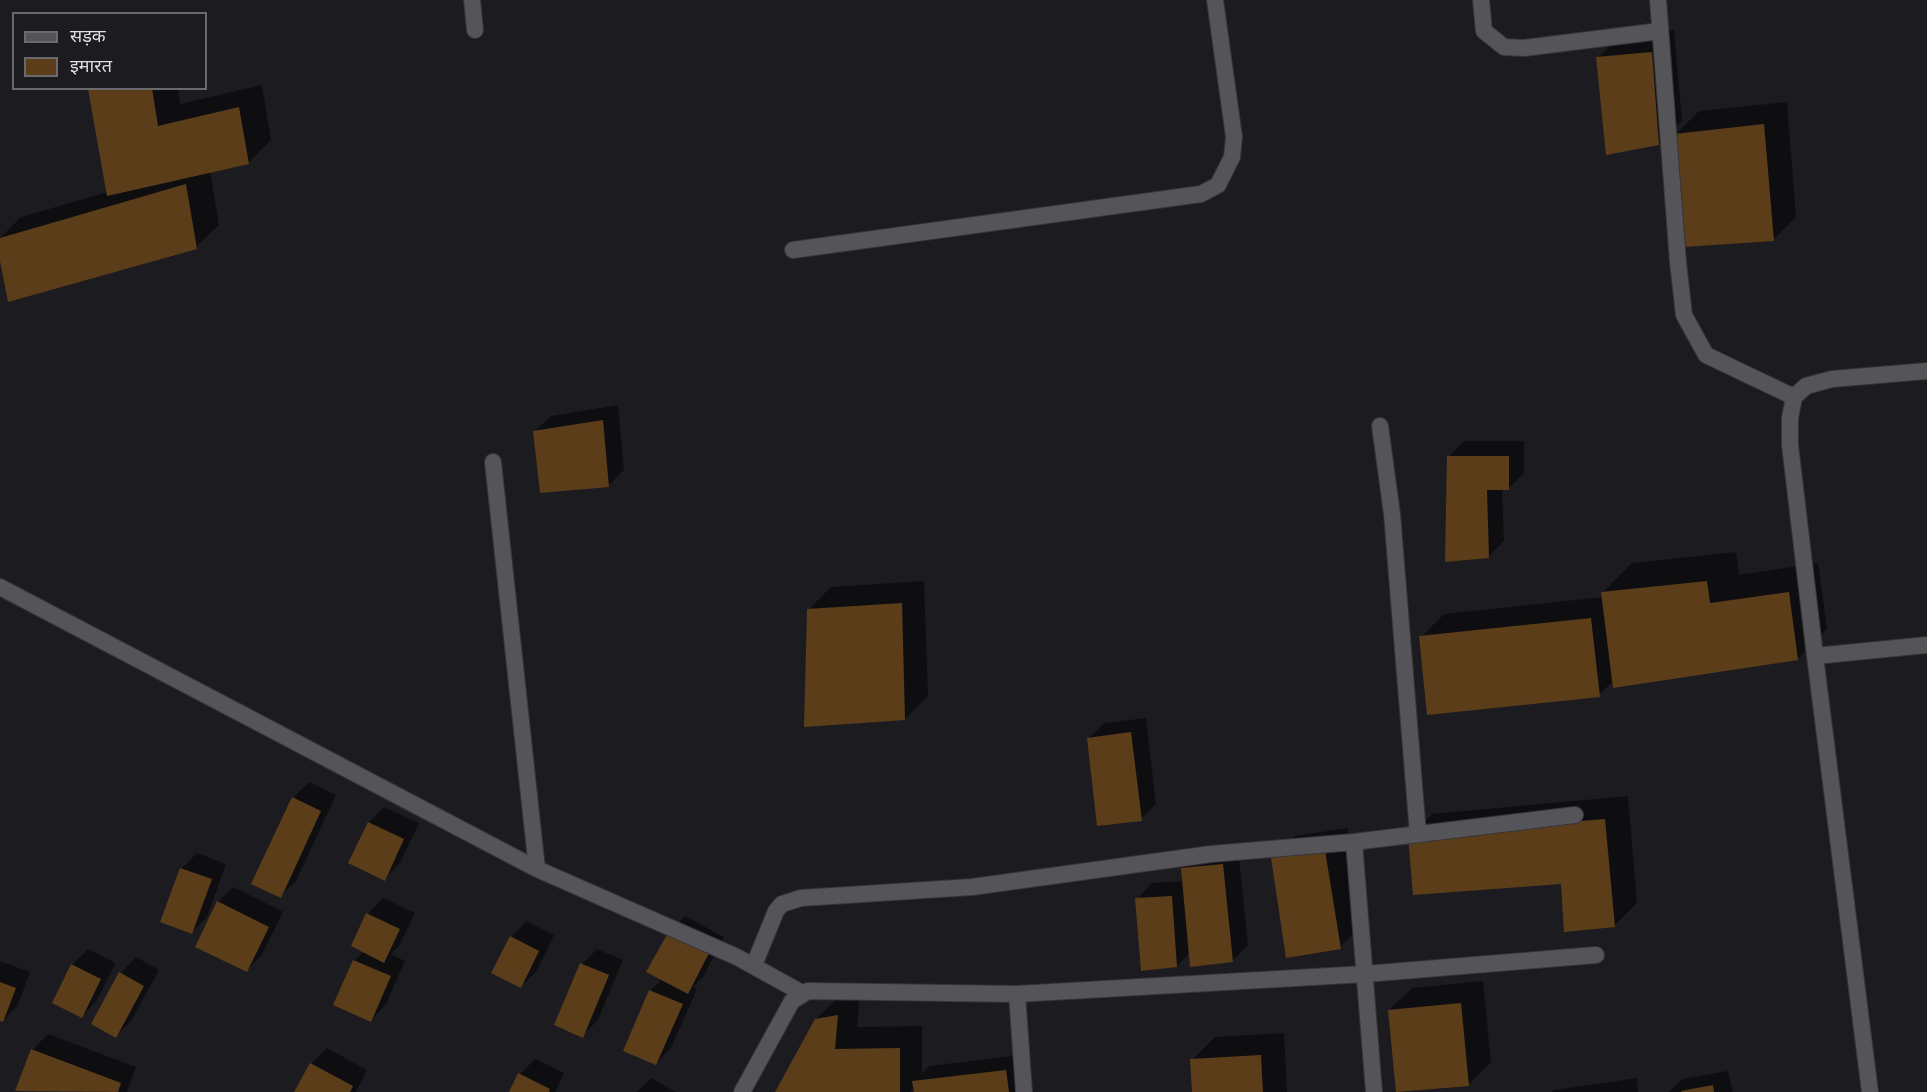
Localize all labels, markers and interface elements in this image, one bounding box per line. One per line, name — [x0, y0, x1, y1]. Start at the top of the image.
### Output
legend — [12, 12, 207, 90]
text: सड़क — [70, 25, 106, 46]
text: इमारत — [70, 55, 112, 76]

